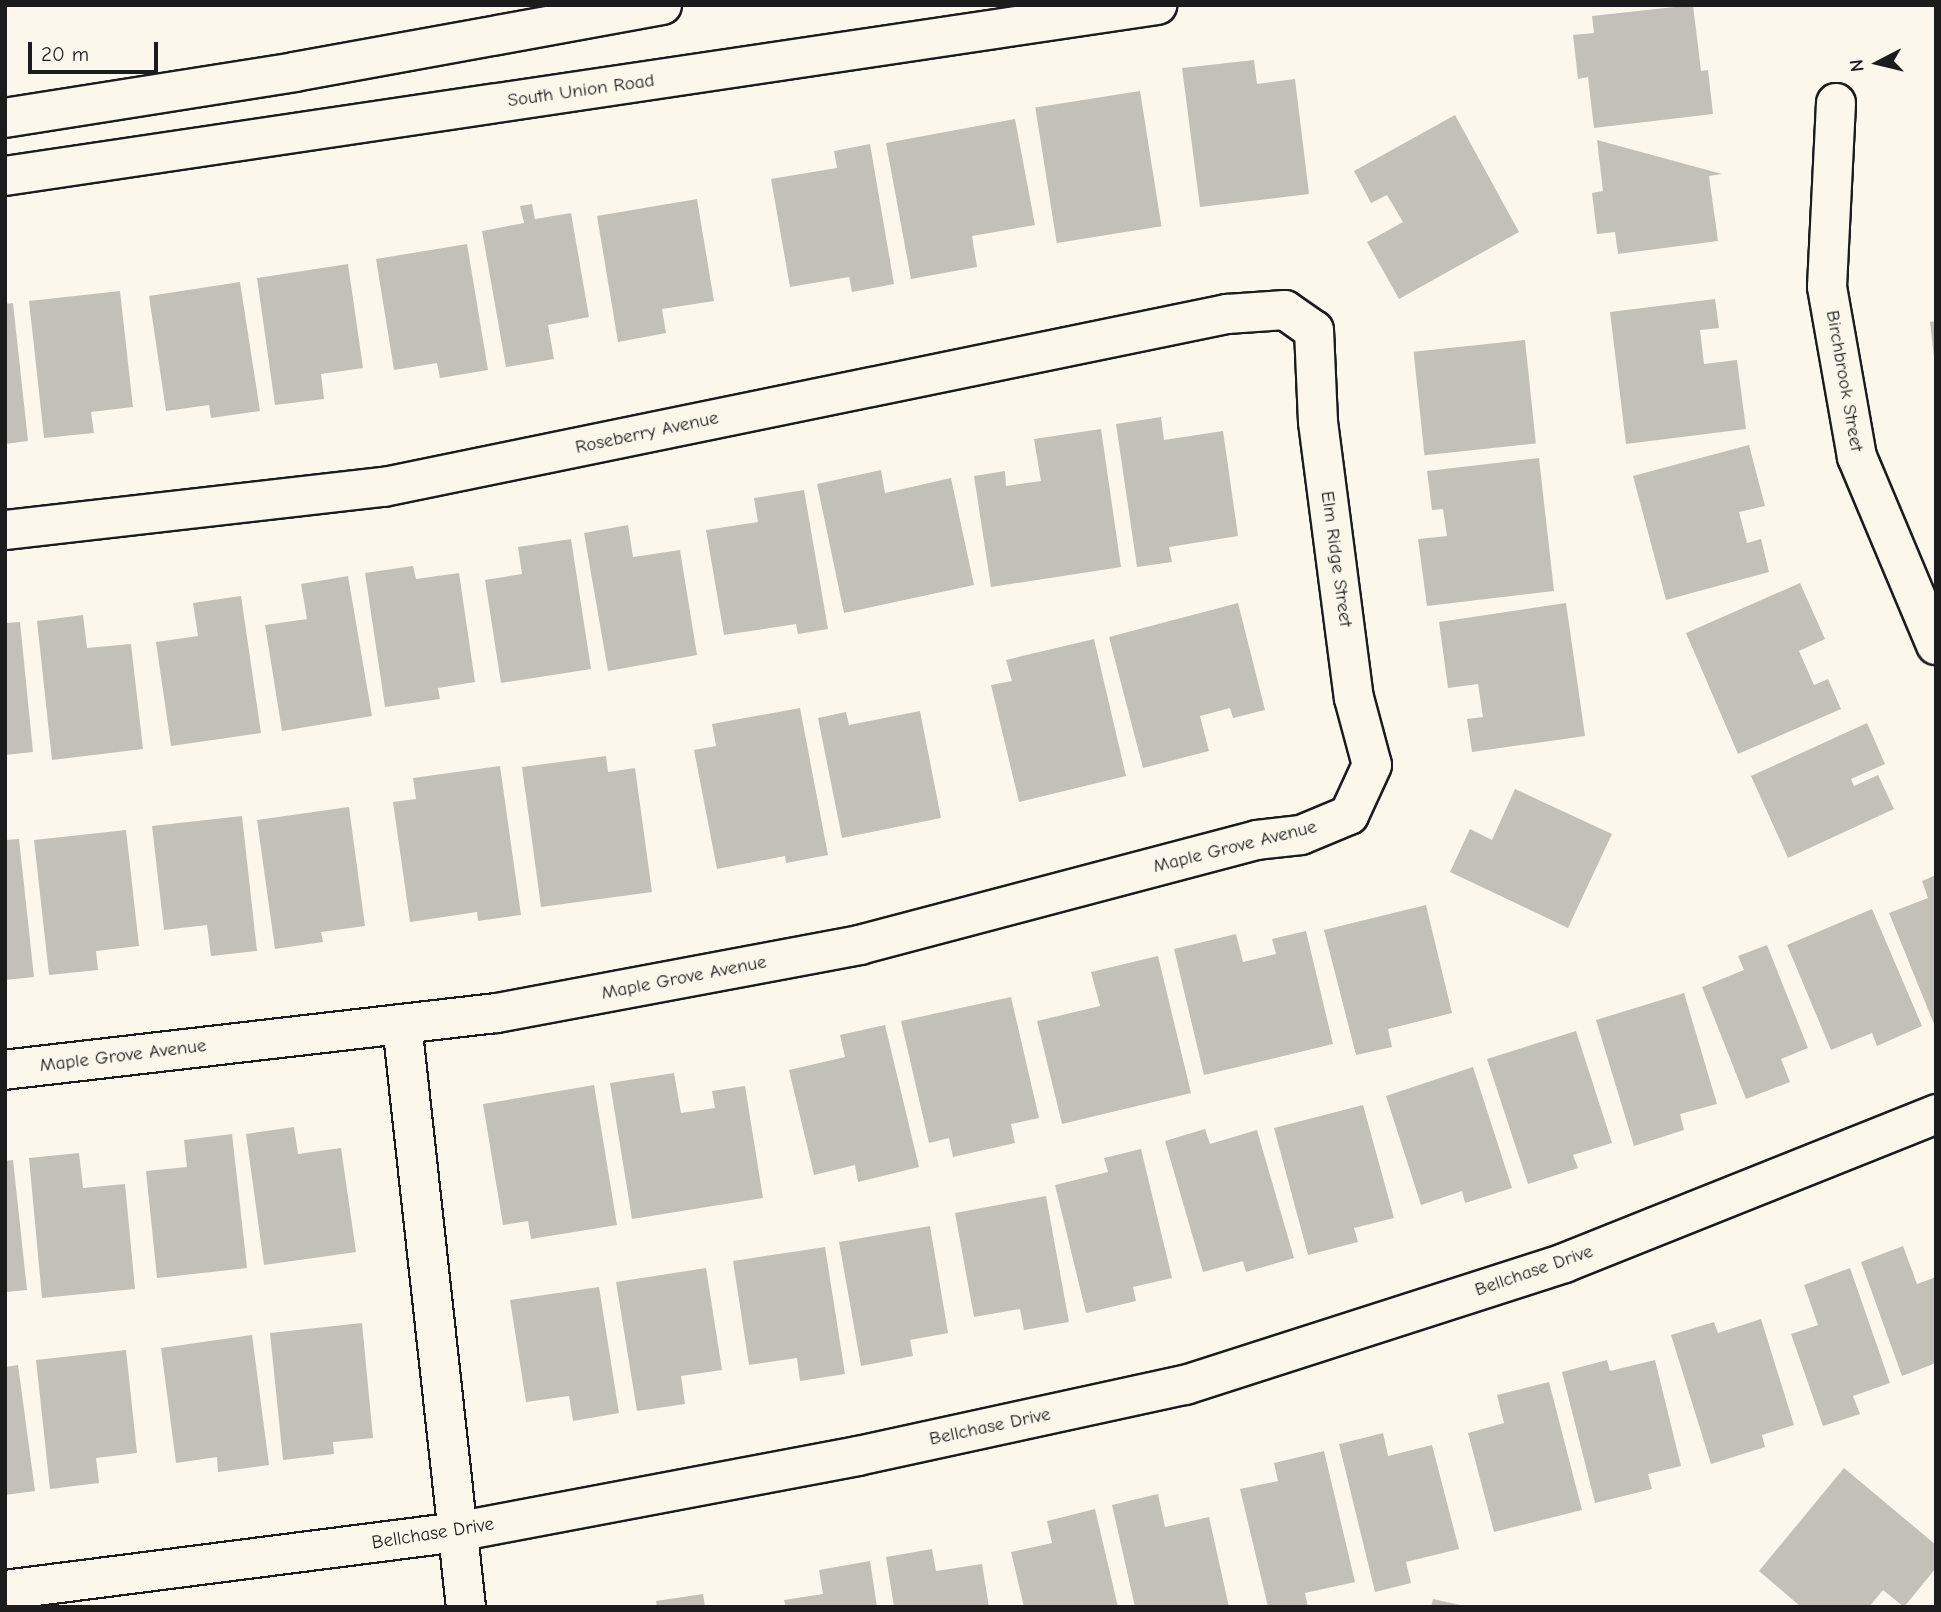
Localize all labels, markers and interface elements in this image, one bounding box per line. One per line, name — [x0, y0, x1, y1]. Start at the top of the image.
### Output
scale bar — [32, 28, 161, 72]
north arrow — [1843, 28, 1913, 98]
text: 20 m — [41, 42, 89, 66]
text: N — [1845, 58, 1869, 73]
street label: South Union Road — [506, 69, 656, 113]
street label: Birchbrook Street — [1820, 309, 1868, 453]
street label: Roseberry Avenue — [573, 407, 721, 459]
street label: Elm Ridge Street — [1315, 490, 1357, 628]
street label: Maple Grove Avenue — [1151, 816, 1319, 878]
street label: Maple Grove Avenue — [599, 951, 769, 1005]
street label: Maple Grove Avenue — [38, 1034, 208, 1078]
street label: Bellchase Drive — [1472, 1240, 1596, 1302]
street label: Bellchase Drive — [927, 1403, 1053, 1451]
street label: Bellchase Drive — [370, 1513, 496, 1555]

